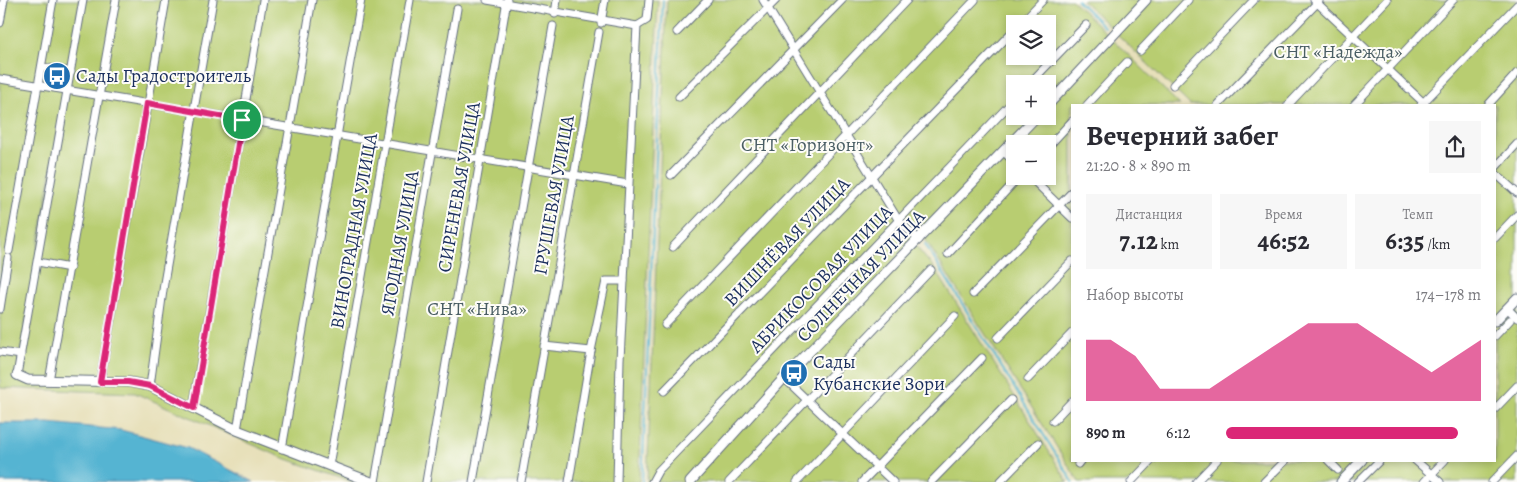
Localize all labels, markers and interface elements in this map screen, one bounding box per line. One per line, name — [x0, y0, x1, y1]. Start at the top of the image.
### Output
map controls — [1006, 15, 1056, 185]
button: layers — [1006, 15, 1056, 65]
park label: СНТ «Надежда» — [1274, 39, 1402, 65]
bus stop icon: Сады Градостроитель — [42, 61, 72, 91]
place label: Сады Градостроитель — [76, 63, 251, 89]
button: + — [1006, 75, 1056, 125]
pin — [221, 99, 263, 141]
street label: СИРЕНЕВАЯ УЛИЦА — [431, 99, 487, 274]
icon: arrive — [228, 106, 256, 134]
street label: ГРУШЕВАЯ УЛИЦА — [527, 112, 581, 277]
text: Вечерний забег — [1086, 117, 1278, 155]
button: share — [1429, 121, 1481, 173]
street label: ВИНОГРАДНАЯ УЛИЦА — [324, 130, 384, 331]
park label: СНТ «Горизонт» — [741, 132, 873, 158]
button: − — [1006, 135, 1056, 185]
text: 21:20 · 8 × 890 m — [1086, 155, 1191, 177]
street label: ЯГОДНАЯ УЛИЦА — [374, 167, 426, 318]
street label: ВИШНЁВАЯ УЛИЦА — [718, 171, 856, 312]
street label: АБРИКОСОВАЯ УЛИЦА — [743, 199, 899, 359]
street label: СОЛНЕЧНАЯ УЛИЦА — [791, 203, 932, 348]
text: Дистанция — [1116, 205, 1183, 224]
text: Время — [1264, 205, 1303, 224]
text: Темп — [1403, 205, 1433, 224]
text: 7.12 — [1119, 224, 1158, 258]
text: 46:52 — [1257, 224, 1310, 258]
text: 6:35 — [1385, 224, 1424, 258]
text: km — [1158, 235, 1179, 254]
text: /km — [1424, 235, 1450, 254]
text: Набор высоты — [1086, 284, 1184, 306]
text: 174–178 m — [1415, 284, 1481, 306]
park label: СНТ «Нива» — [427, 296, 527, 322]
place label: Сады Кубанские Зори — [813, 349, 945, 397]
bus stop icon: Сады Кубанские Зори — [779, 358, 809, 388]
text: 890 m — [1086, 422, 1125, 444]
text: 6:12 — [1166, 422, 1190, 444]

